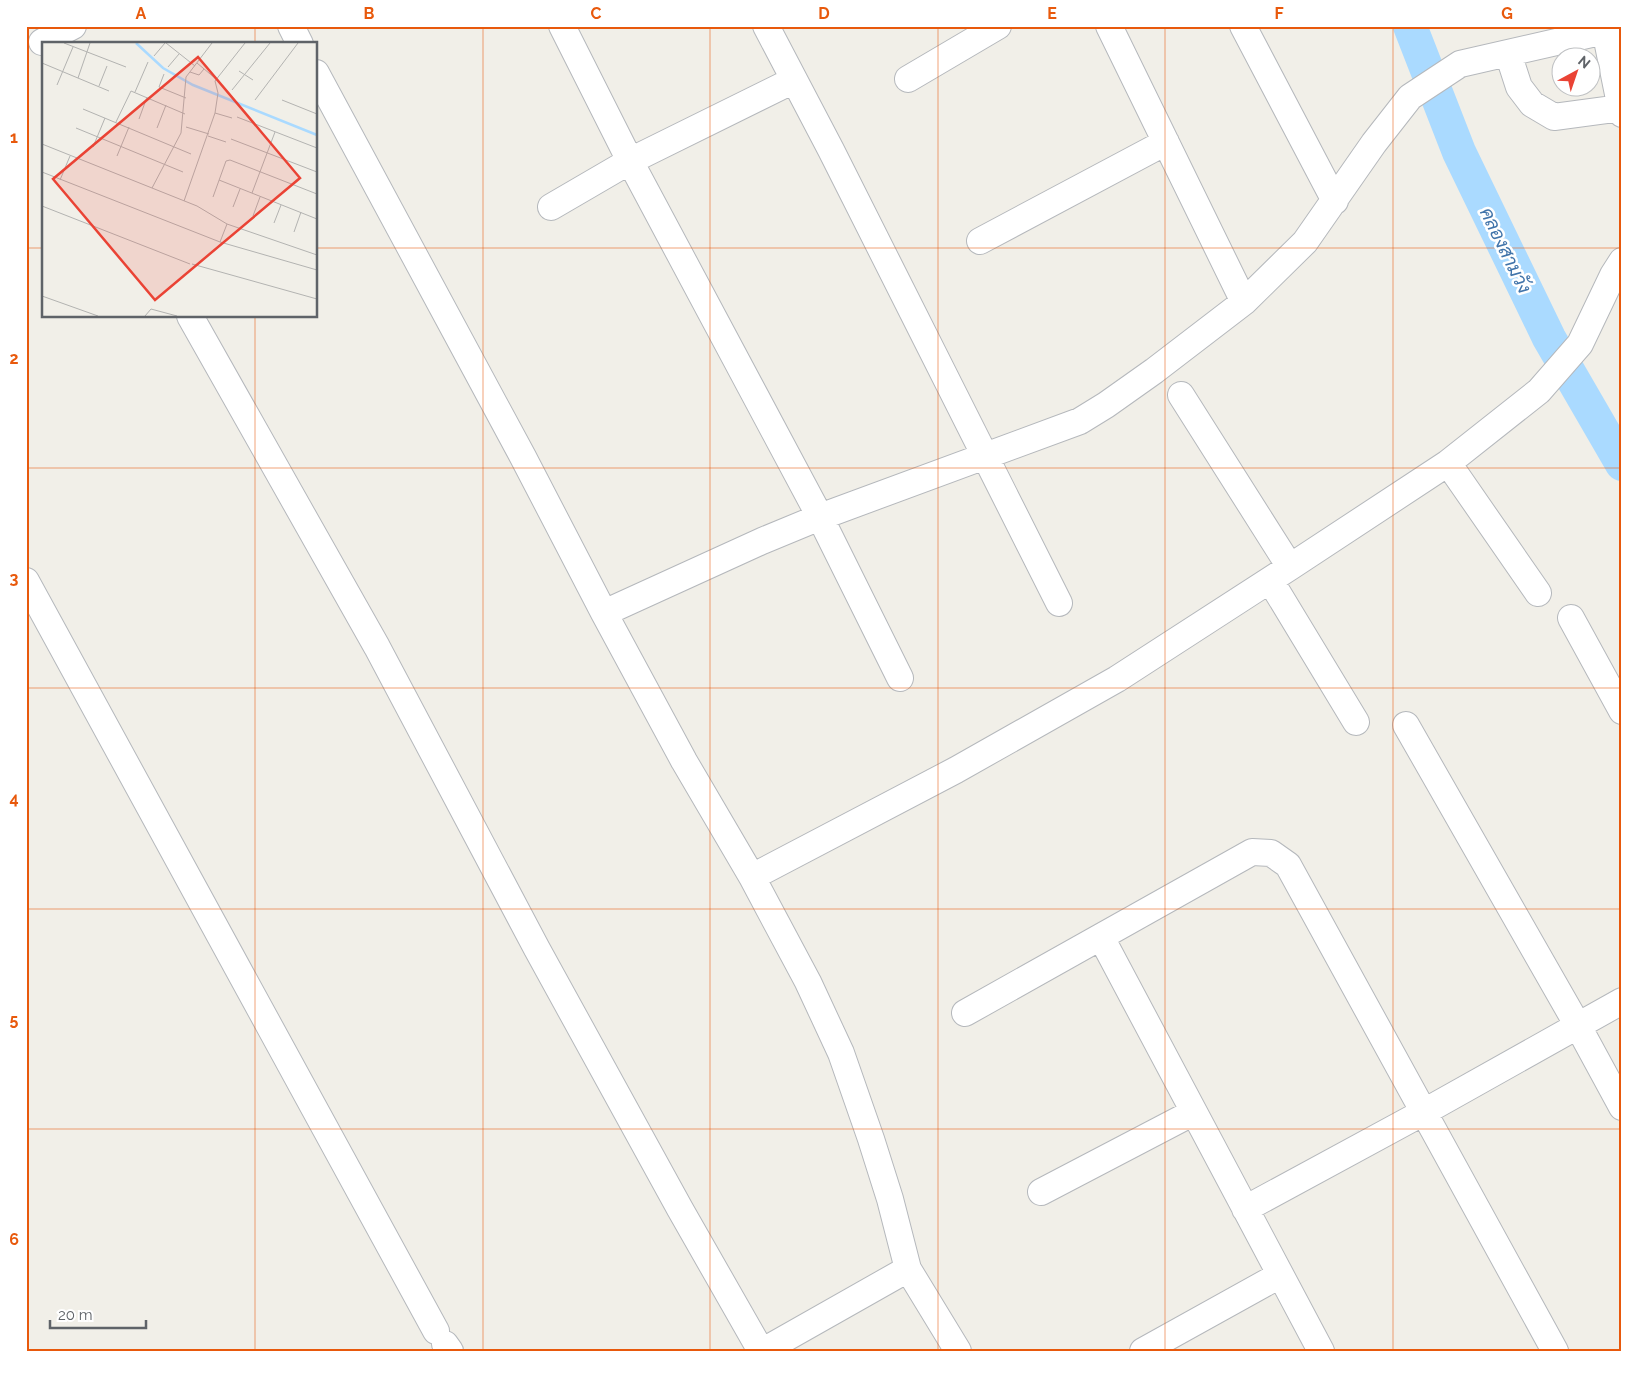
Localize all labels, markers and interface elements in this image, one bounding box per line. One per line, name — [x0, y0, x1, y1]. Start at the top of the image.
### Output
text: A — [136, 4, 147, 23]
text: B — [364, 4, 375, 23]
text: C — [591, 4, 602, 23]
text: D — [818, 4, 830, 23]
text: E — [1047, 4, 1057, 23]
text: F — [1274, 4, 1284, 23]
text: G — [1501, 4, 1513, 23]
inset map — [42, 42, 318, 318]
north arrow — [1550, 48, 1600, 98]
text: N — [1575, 52, 1594, 72]
text: 1 — [10, 128, 18, 147]
water label: คลองสามวัง — [1476, 204, 1536, 297]
text: 2 — [9, 349, 19, 368]
text: 3 — [10, 569, 19, 588]
text: 4 — [9, 789, 19, 808]
text: 5 — [10, 1010, 19, 1029]
text: 6 — [9, 1230, 19, 1249]
scale bar — [50, 1297, 146, 1329]
text: 20 m — [58, 1306, 93, 1324]

